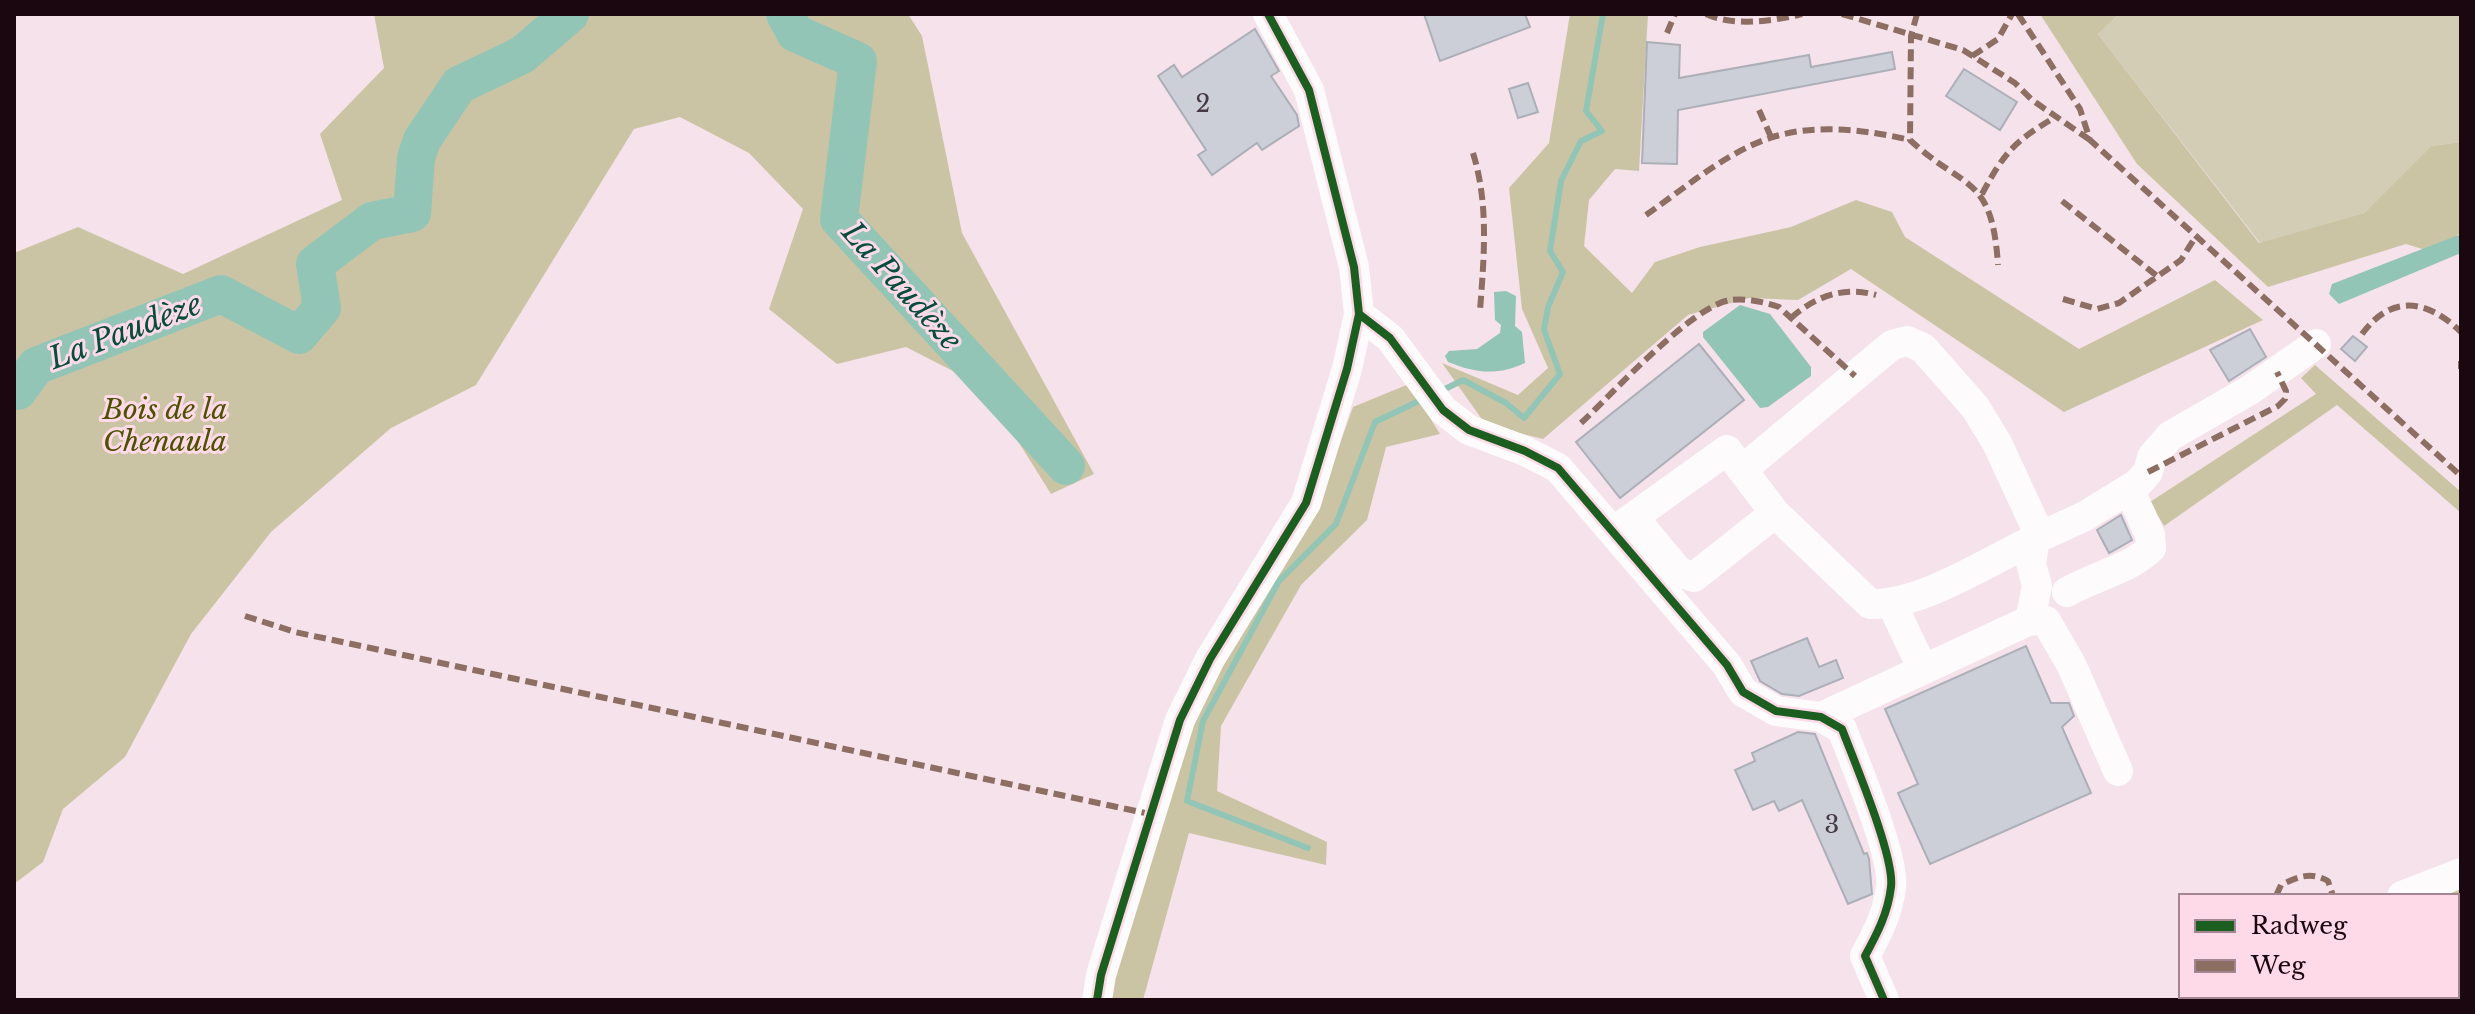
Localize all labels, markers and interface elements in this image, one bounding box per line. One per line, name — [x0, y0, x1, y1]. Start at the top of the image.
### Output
house number: 2 — [1196, 89, 1210, 118]
water label: La Paudèze — [834, 213, 970, 358]
water label: La Paudèze — [42, 285, 207, 377]
park label: Bois de la Chenaula — [102, 392, 227, 459]
house number: 3 — [1825, 810, 1839, 839]
legend — [2179, 894, 2459, 998]
text: Radweg — [2251, 911, 2348, 940]
text: Weg — [2250, 951, 2306, 980]

